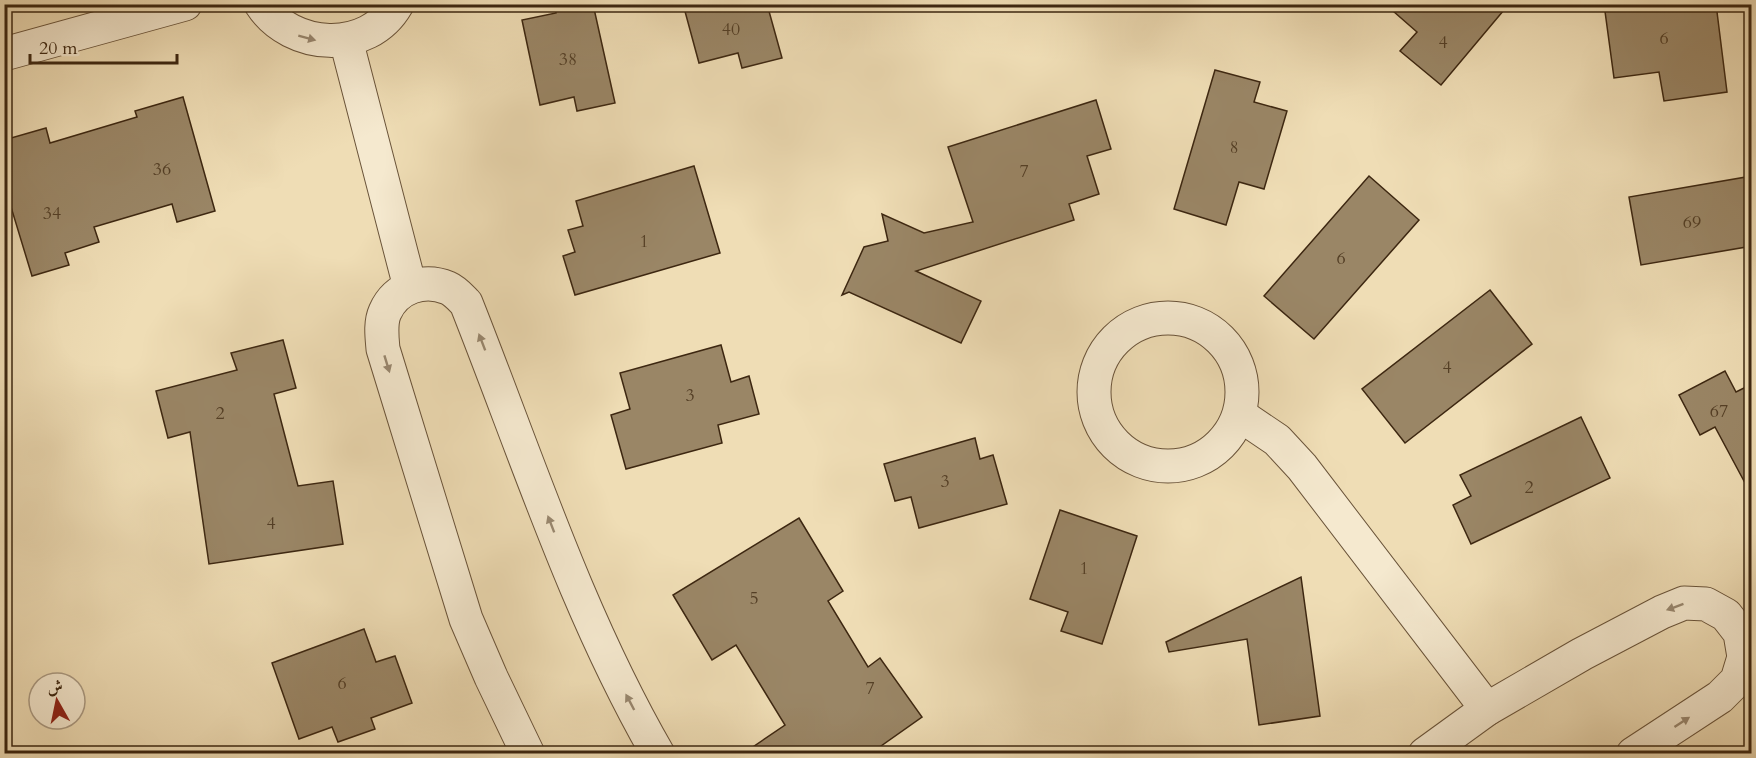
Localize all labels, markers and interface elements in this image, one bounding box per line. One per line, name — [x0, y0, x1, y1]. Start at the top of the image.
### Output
house number: 40 — [722, 17, 740, 42]
house number: 6 — [1659, 26, 1669, 51]
scale bar — [30, 27, 177, 65]
house number: 4 — [1438, 30, 1448, 55]
one-way arrow — [298, 33, 316, 43]
text: 20 m — [39, 36, 78, 61]
house number: 38 — [559, 47, 577, 72]
house number: 8 — [1229, 135, 1239, 160]
house number: 36 — [153, 157, 171, 182]
house number: 7 — [1019, 159, 1029, 184]
house number: 34 — [43, 201, 61, 226]
house number: 69 — [1683, 210, 1701, 235]
house number: 1 — [639, 229, 649, 254]
house number: 6 — [1336, 246, 1346, 271]
one-way arrow — [476, 333, 486, 351]
one-way arrow — [383, 355, 392, 373]
house number: 4 — [1442, 355, 1452, 380]
house number: 3 — [685, 383, 695, 408]
house number: 67 — [1710, 399, 1728, 424]
house number: 2 — [215, 401, 225, 426]
house number: 3 — [940, 469, 950, 494]
house number: 2 — [1524, 475, 1534, 500]
house number: 4 — [266, 511, 276, 536]
one-way arrow — [546, 515, 556, 533]
house number: 1 — [1079, 556, 1089, 581]
house number: 5 — [749, 586, 759, 611]
one-way arrow — [1666, 603, 1684, 612]
north arrow — [27, 671, 87, 731]
house number: 6 — [337, 671, 347, 696]
text: ش — [45, 675, 64, 699]
house number: 7 — [865, 676, 875, 701]
one-way arrow — [625, 694, 635, 711]
one-way arrow — [1674, 716, 1690, 727]

